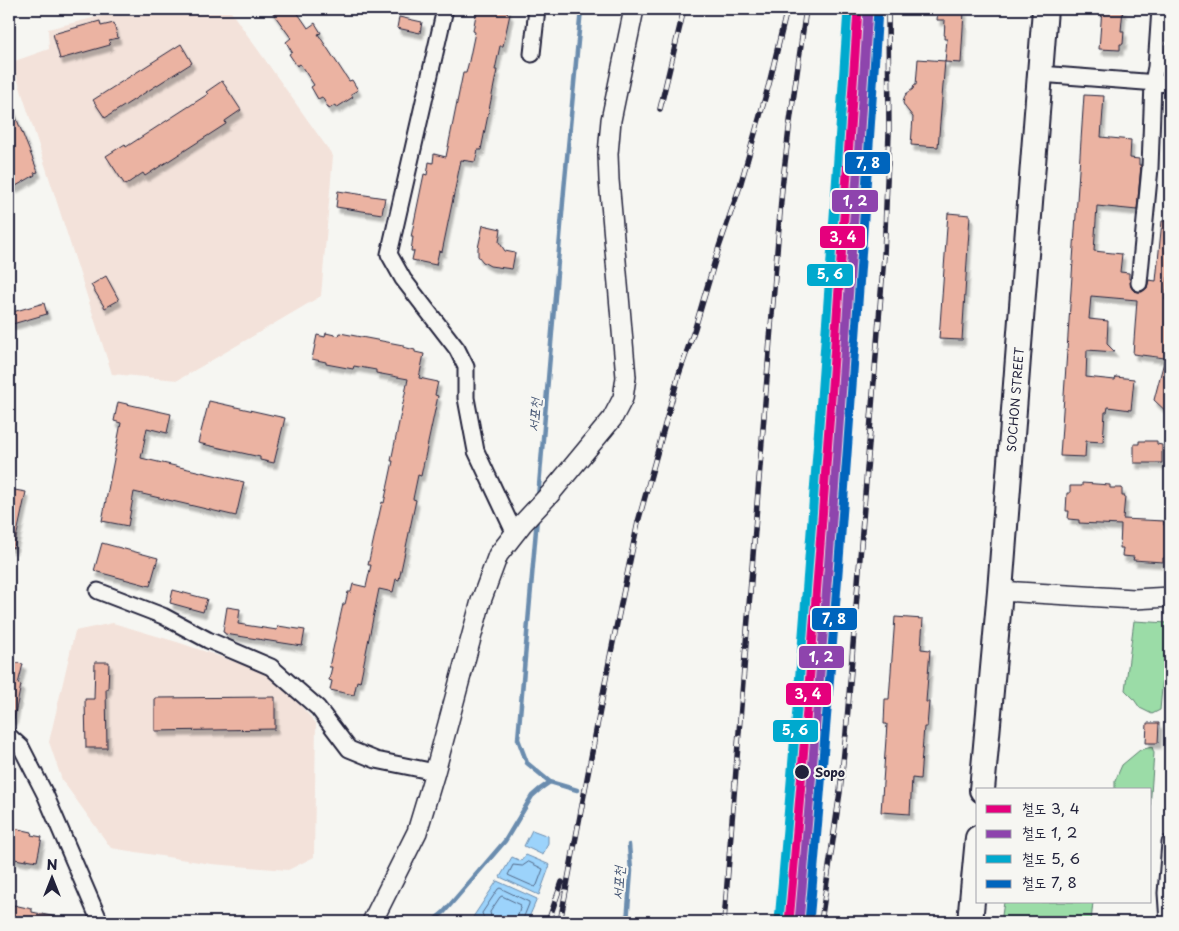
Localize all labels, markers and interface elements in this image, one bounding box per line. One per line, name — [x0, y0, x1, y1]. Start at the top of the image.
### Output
line badge: 7, 8 — [844, 151, 891, 175]
text: 7, 8 — [856, 152, 880, 173]
line badge: 1, 2 — [831, 189, 879, 213]
text: 1, 2 — [843, 190, 867, 211]
line badge: 3, 4 — [819, 225, 866, 249]
text: 3, 4 — [830, 226, 857, 247]
line badge: 5, 6 — [806, 263, 854, 287]
text: 5, 6 — [817, 263, 843, 284]
street label: SOCHON STREET — [1002, 346, 1028, 452]
water label: 서포천 — [522, 396, 546, 433]
line badge: 7, 8 — [811, 607, 858, 631]
text: 7, 8 — [822, 608, 846, 629]
line badge: 1, 2 — [798, 645, 845, 669]
text: 1, 2 — [809, 646, 833, 667]
line badge: 3, 4 — [785, 682, 832, 706]
text: 3, 4 — [795, 683, 822, 704]
line badge: 5, 6 — [772, 719, 819, 743]
text: 5, 6 — [782, 719, 808, 740]
marker: Sopo — [793, 763, 811, 781]
place label: Sopo — [815, 763, 845, 781]
legend — [976, 788, 1152, 904]
text: 철도 3, 4 — [1022, 796, 1080, 819]
text: 철도 1, 2 — [1022, 820, 1077, 843]
text: 철도 5, 6 — [1022, 846, 1080, 869]
north arrow — [28, 854, 78, 904]
text: N — [46, 854, 58, 875]
water label: 서포천 — [607, 864, 629, 900]
text: 철도 7, 8 — [1022, 870, 1077, 893]

